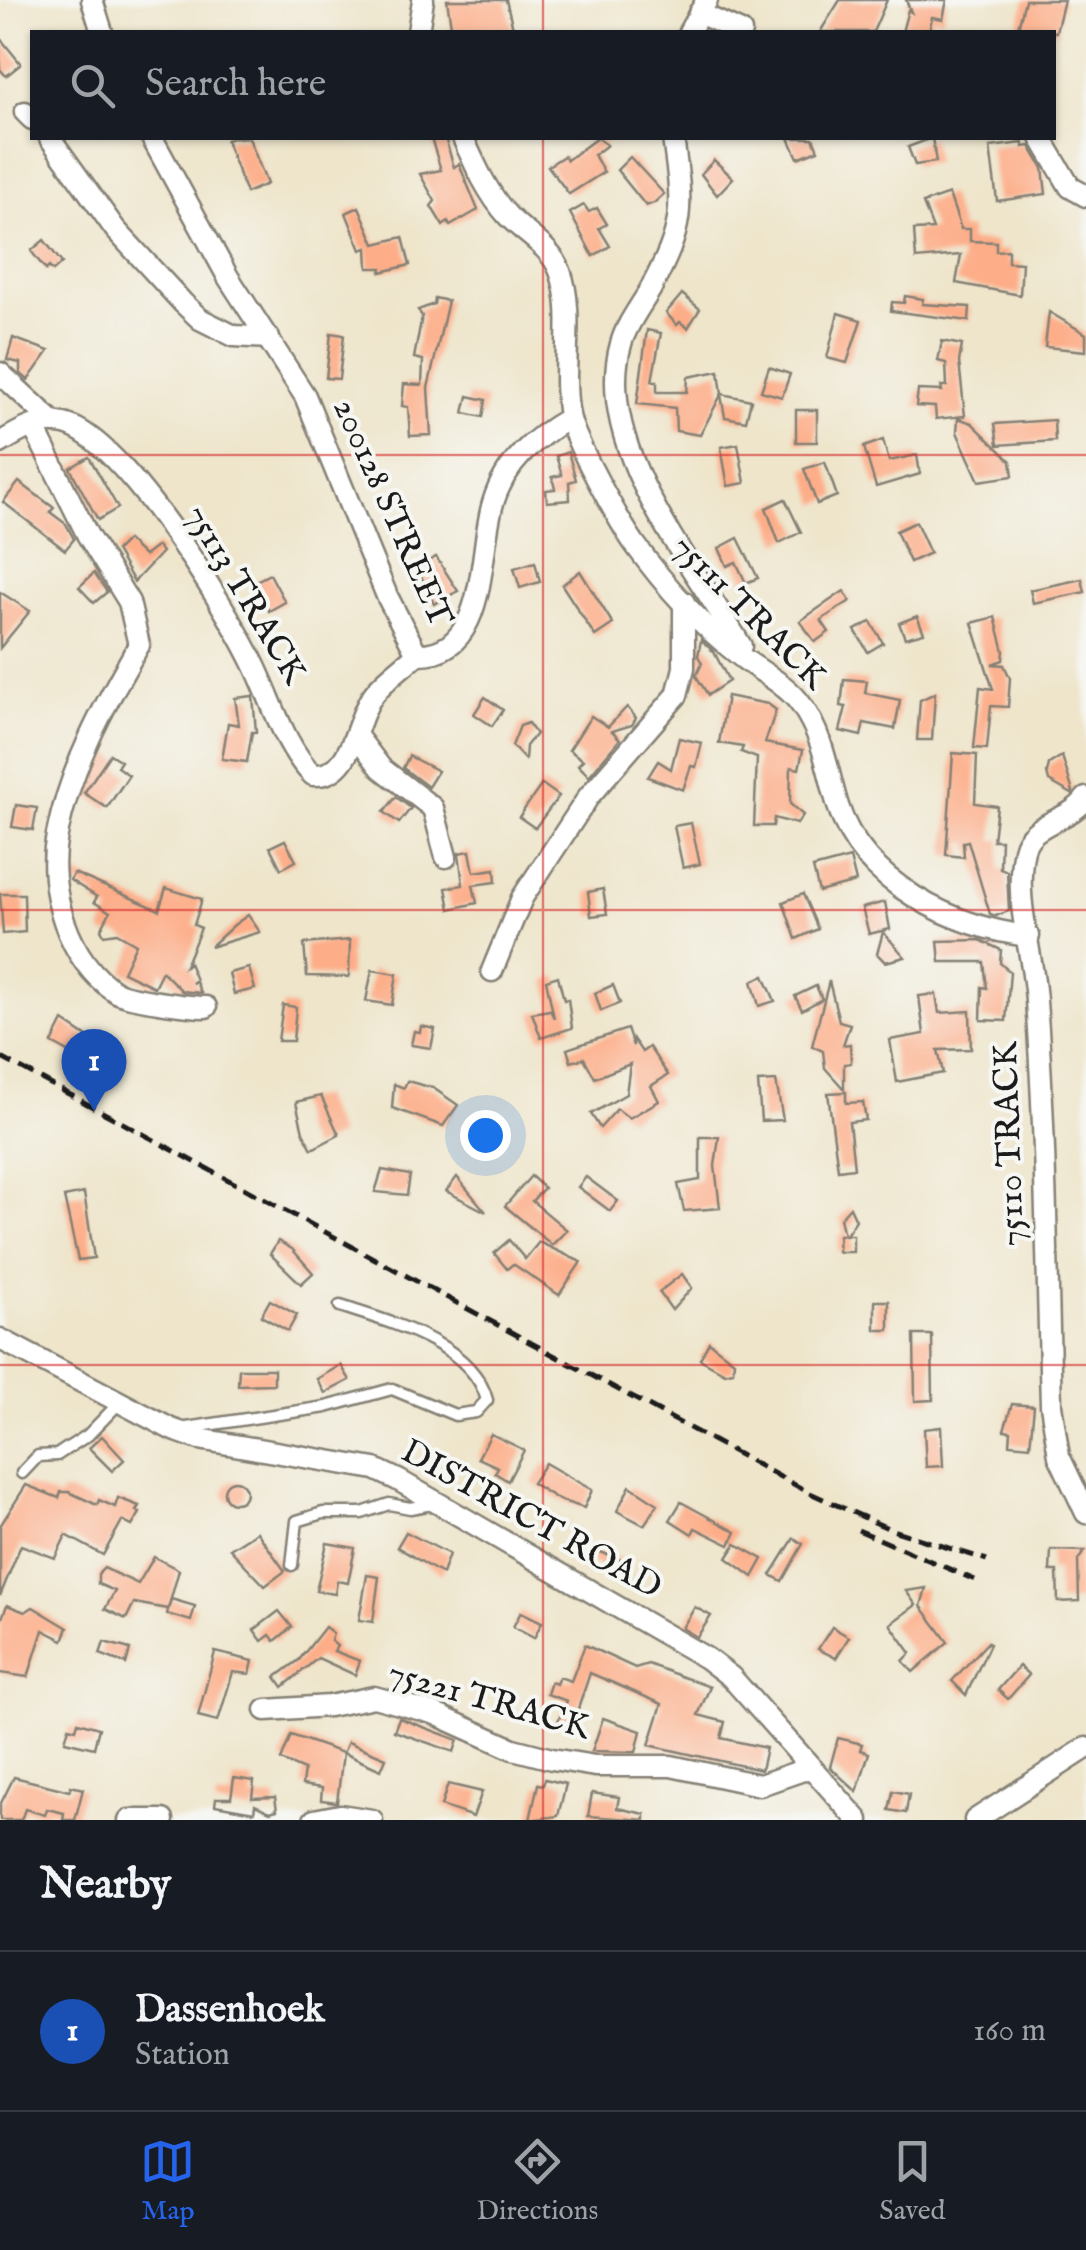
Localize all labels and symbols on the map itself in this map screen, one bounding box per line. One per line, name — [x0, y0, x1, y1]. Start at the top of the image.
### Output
street label: 200128 STREET — [322, 392, 463, 635]
street label: 75113 TRACK — [174, 497, 316, 693]
street label: 75111 TRACK — [662, 526, 837, 701]
pin: 1 — [62, 1028, 126, 1111]
street label: 75110 TRACK — [984, 1040, 1036, 1247]
your location — [460, 1110, 511, 1161]
street label: DISTRICT ROAD — [393, 1430, 669, 1610]
street label: 75221 TRACK — [383, 1651, 596, 1751]

